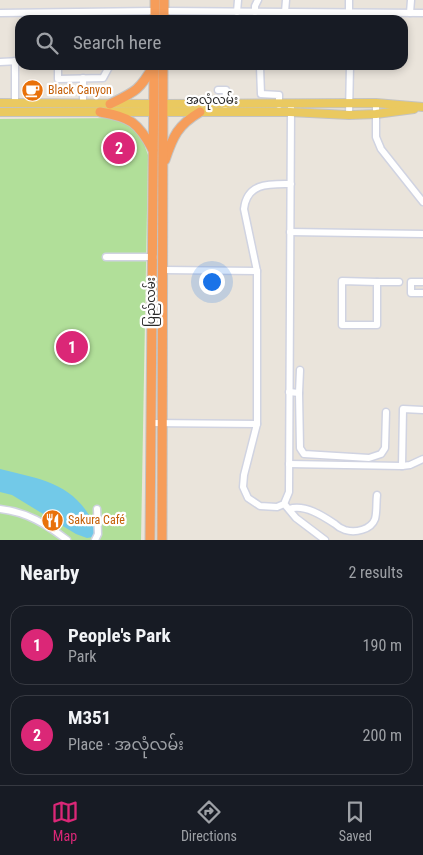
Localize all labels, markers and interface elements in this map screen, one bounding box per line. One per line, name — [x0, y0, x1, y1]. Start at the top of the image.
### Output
search box — [15, 15, 408, 70]
icon: search — [33, 29, 61, 57]
text: Search here — [73, 31, 161, 54]
cafe icon: Black Canyon — [20, 78, 44, 102]
place label: Black Canyon — [48, 83, 112, 97]
street label: အလုံလမ်း — [186, 91, 238, 110]
pin: 2 — [103, 129, 135, 167]
your location — [199, 269, 225, 295]
street label: ပြည်လမ်း — [142, 277, 161, 327]
pin: 1 — [56, 328, 88, 366]
restaurant icon: Sakura Café — [40, 508, 64, 532]
place label: Sakura Café — [68, 513, 125, 527]
text: Nearby — [20, 561, 79, 585]
text: 2 results — [348, 563, 403, 582]
text: People's Park — [68, 624, 171, 647]
text: 1 — [33, 636, 41, 655]
text: 190 m — [363, 636, 402, 655]
text: Park — [68, 647, 97, 666]
text: M351 — [68, 706, 111, 729]
text: 2 — [33, 726, 41, 745]
text: 200 m — [363, 726, 402, 745]
text: Place · အလုံလမ်း — [68, 735, 184, 754]
tab: Map — [51, 798, 79, 844]
tab: Directions — [181, 798, 237, 844]
tab: Saved — [339, 798, 372, 844]

